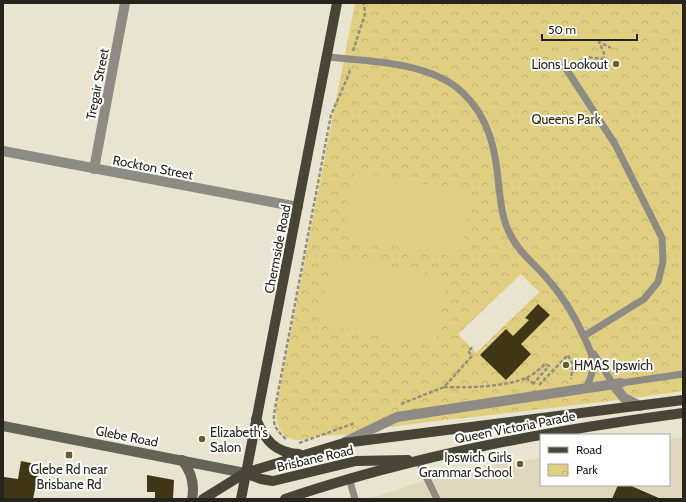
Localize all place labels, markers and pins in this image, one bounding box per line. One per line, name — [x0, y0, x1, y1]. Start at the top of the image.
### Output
place label: Lions Lookout — [531, 56, 609, 72]
marker: Lions Lookout — [611, 59, 621, 69]
place label: HMAS Ipswich — [574, 357, 653, 373]
marker: HMAS Ipswich — [561, 360, 571, 370]
place label: Elizabeth's Salon — [210, 424, 269, 455]
marker: Elizabeth's Salon — [197, 434, 207, 444]
place label: Ipswich Girls Grammar School — [419, 449, 513, 480]
marker: Glebe Rd near Brisbane Rd — [64, 450, 74, 460]
marker: Ipswich Girls Grammar School — [515, 459, 525, 469]
place label: Glebe Rd near Brisbane Rd — [30, 461, 108, 492]

